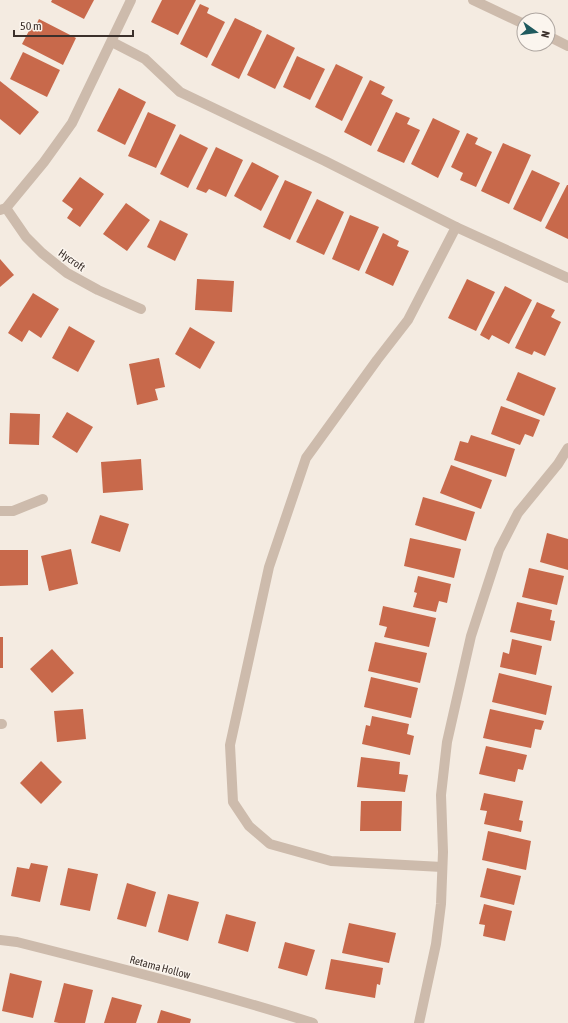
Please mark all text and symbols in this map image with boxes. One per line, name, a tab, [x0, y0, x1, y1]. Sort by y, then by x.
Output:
scale bar	[14, 12, 133, 38]
north arrow	[516, 12, 556, 52]
text: 50 m	[20, 19, 42, 33]
text: N	[539, 30, 552, 39]
street label: Hycroft	[56, 247, 88, 273]
street label: Retama Hollow	[128, 953, 192, 981]

